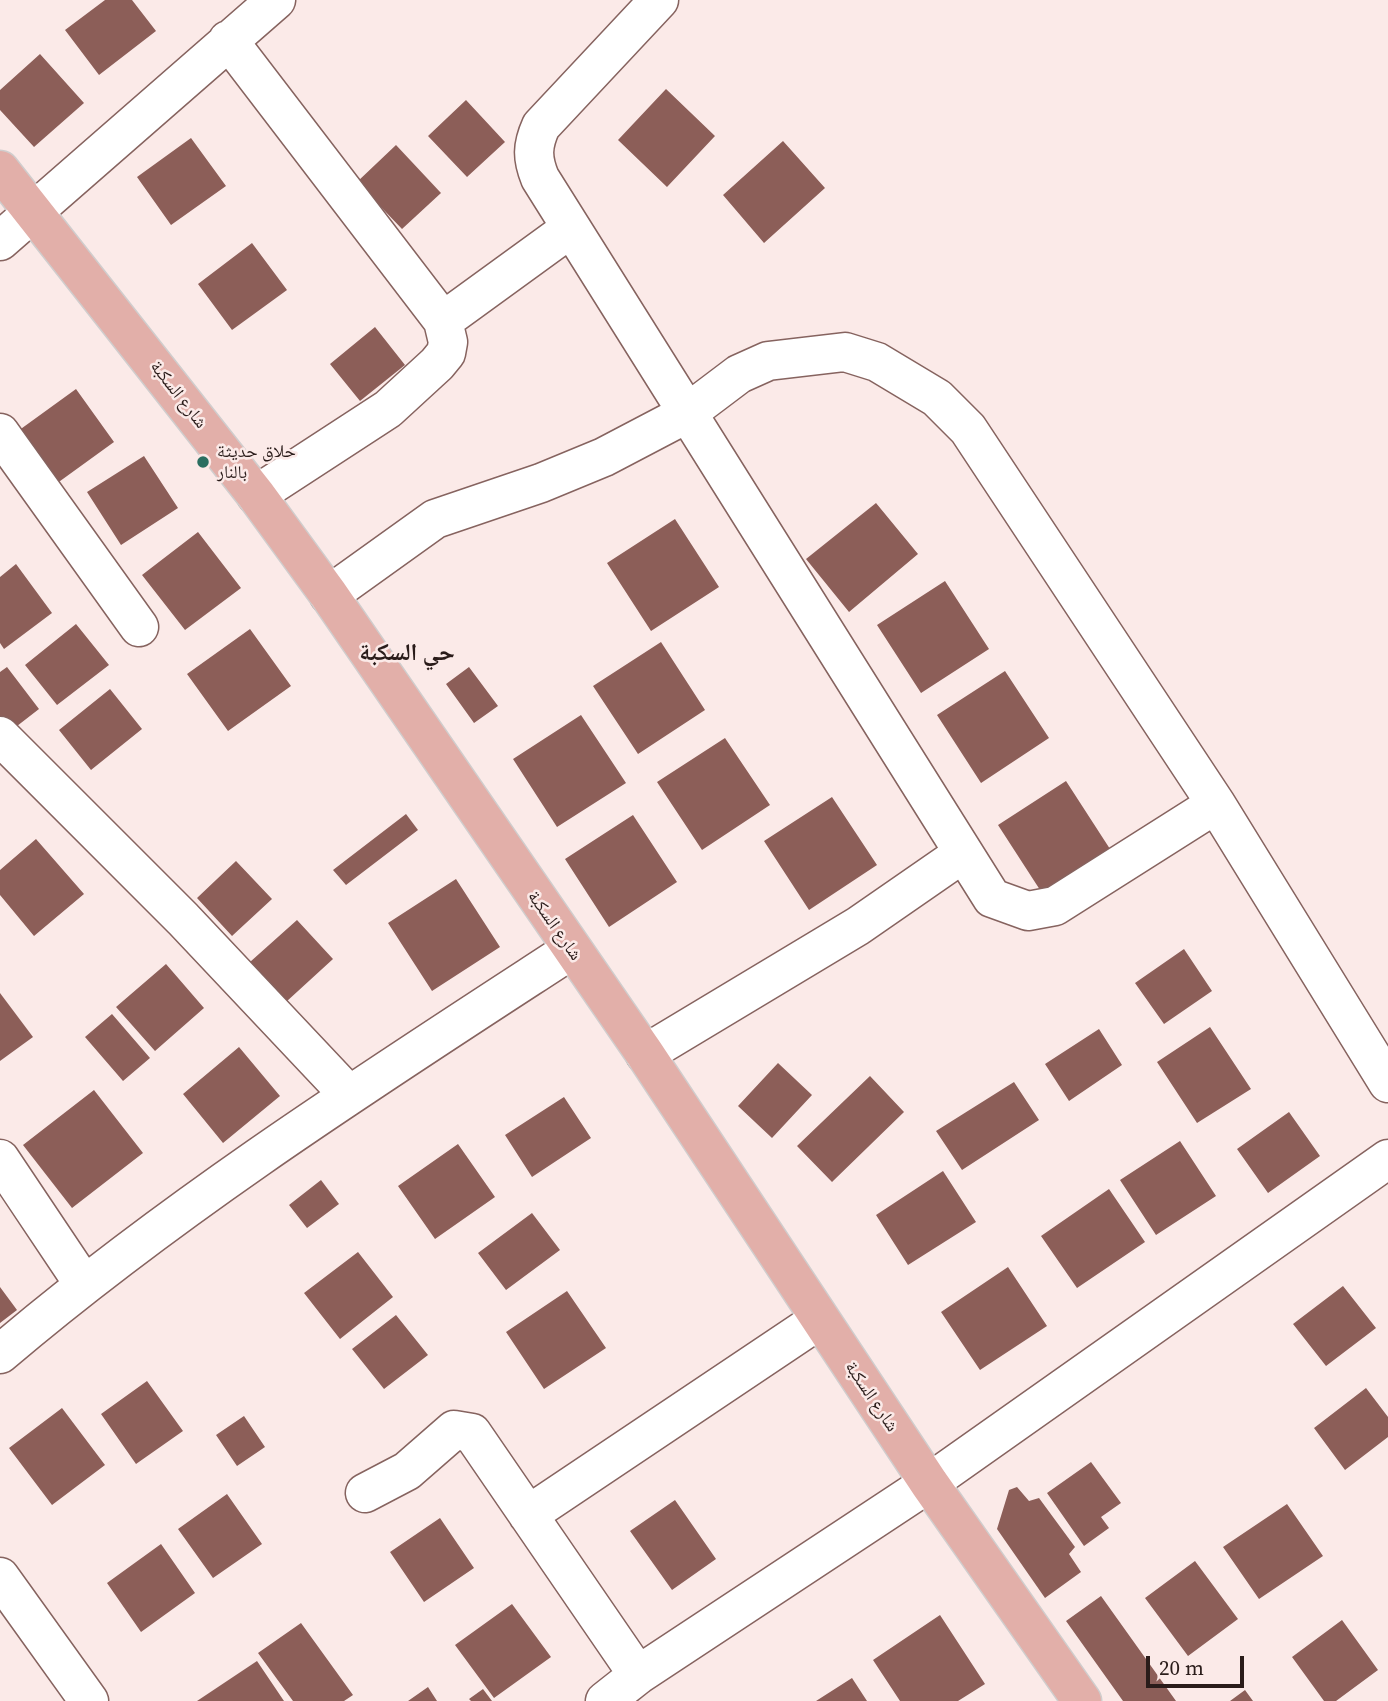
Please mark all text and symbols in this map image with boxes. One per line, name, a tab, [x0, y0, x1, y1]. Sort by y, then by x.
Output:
street label: شارع السكبة	[145, 357, 211, 433]
place label: حلاق حديثة بالنار	[217, 441, 296, 484]
marker: حلاق حديثة بالنار	[195, 454, 211, 470]
district label: حي السكبة	[359, 640, 455, 668]
street label: شارع السكبة	[522, 887, 586, 965]
street label: شارع السكبة	[840, 1358, 902, 1436]
scale bar	[1150, 1642, 1248, 1686]
text: 20 m	[1159, 1653, 1204, 1682]

